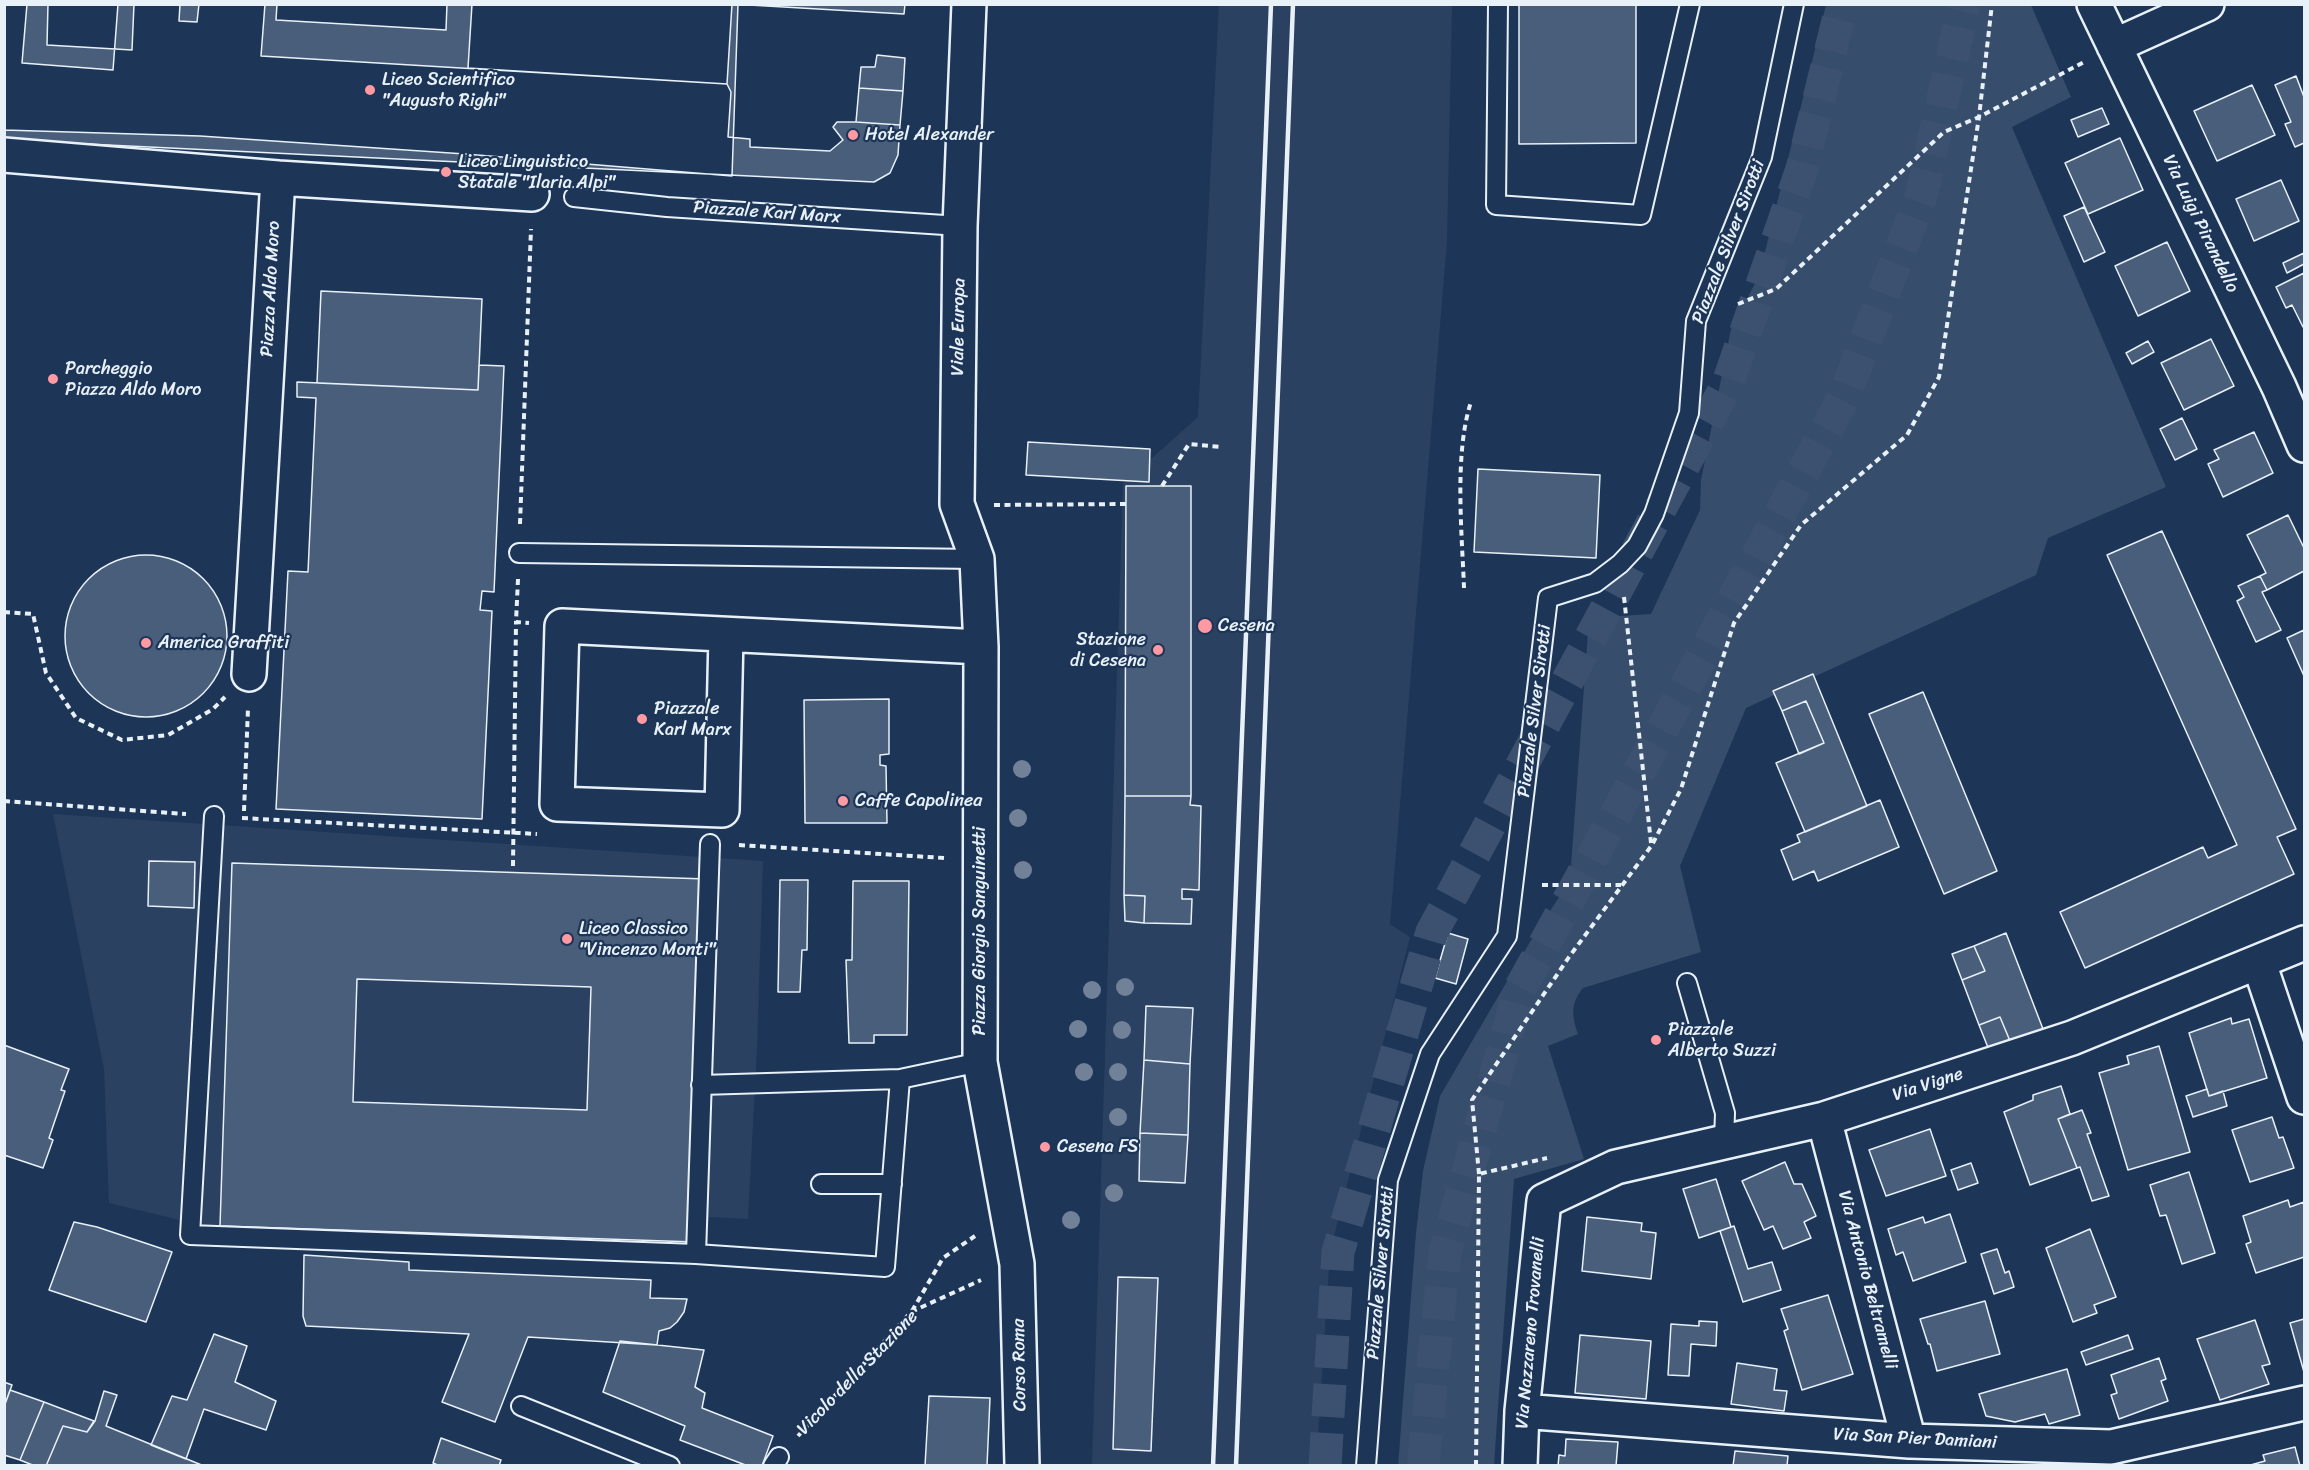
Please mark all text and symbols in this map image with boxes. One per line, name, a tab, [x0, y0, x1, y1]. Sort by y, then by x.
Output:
place label: Liceo Scientifico "Augusto Righi"	[382, 69, 515, 112]
marker: Liceo Scientifico "Augusto Righi"	[363, 83, 377, 97]
place label: Hotel Alexander	[865, 124, 994, 146]
marker: Hotel Alexander	[846, 128, 860, 142]
place label: Liceo Linguistico Statale "Ilaria Alpi"	[458, 151, 615, 194]
street label: Via Luigi Pirandello	[2157, 152, 2243, 296]
street label: Piazzale Silver Sirotti	[1688, 157, 1770, 327]
marker: Liceo Linguistico Statale "Ilaria Alpi"	[439, 165, 453, 179]
street label: Piazzale Karl Marx	[693, 197, 841, 229]
street label: Piazza Aldo Moro	[257, 220, 285, 358]
street label: Viale Europa	[947, 278, 971, 376]
place label: Parcheggio Piazza Aldo Moro	[65, 358, 201, 400]
marker: Parcheggio Piazza Aldo Moro	[46, 372, 60, 386]
place label: Cesena	[1218, 615, 1275, 637]
marker: Cesena	[1196, 617, 1214, 635]
street label: Piazzale Silver Sirotti	[1514, 623, 1556, 799]
place label: Stazione di Cesena	[1070, 629, 1146, 672]
place label: America Graffiti	[158, 632, 289, 654]
marker: America Graffiti	[139, 636, 153, 650]
marker: Stazione di Cesena	[1151, 643, 1165, 657]
place label: Piazzale Karl Marx	[654, 698, 731, 740]
marker: Piazzale Karl Marx	[635, 712, 649, 726]
place label: Caffe Capolinea	[855, 790, 982, 812]
marker: Caffe Capolinea	[836, 794, 850, 808]
street label: Piazza Giorgio Sanguinetti	[969, 827, 991, 1035]
place label: Liceo Classico "Vincenzo Monti"	[579, 918, 716, 960]
marker: Liceo Classico "Vincenzo Monti"	[560, 932, 574, 946]
place label: Piazzale Alberto Suzzi	[1668, 1019, 1776, 1062]
marker: Piazzale Alberto Suzzi	[1649, 1033, 1663, 1047]
street label: Via Vigne	[1890, 1063, 1966, 1107]
place label: Cesena FS	[1057, 1136, 1139, 1158]
marker: Cesena FS	[1038, 1140, 1052, 1154]
street label: Piazzale Silver Sirotti	[1363, 1185, 1399, 1361]
street label: Via Antonio Beltramelli	[1833, 1188, 1901, 1372]
street label: Via Nazzareno Trovanelli	[1512, 1236, 1550, 1430]
street label: Vicolo della Stazione	[793, 1306, 923, 1440]
street label: Corso Roma	[1008, 1318, 1032, 1412]
street label: Via San Pier Damiani	[1833, 1424, 1997, 1454]

